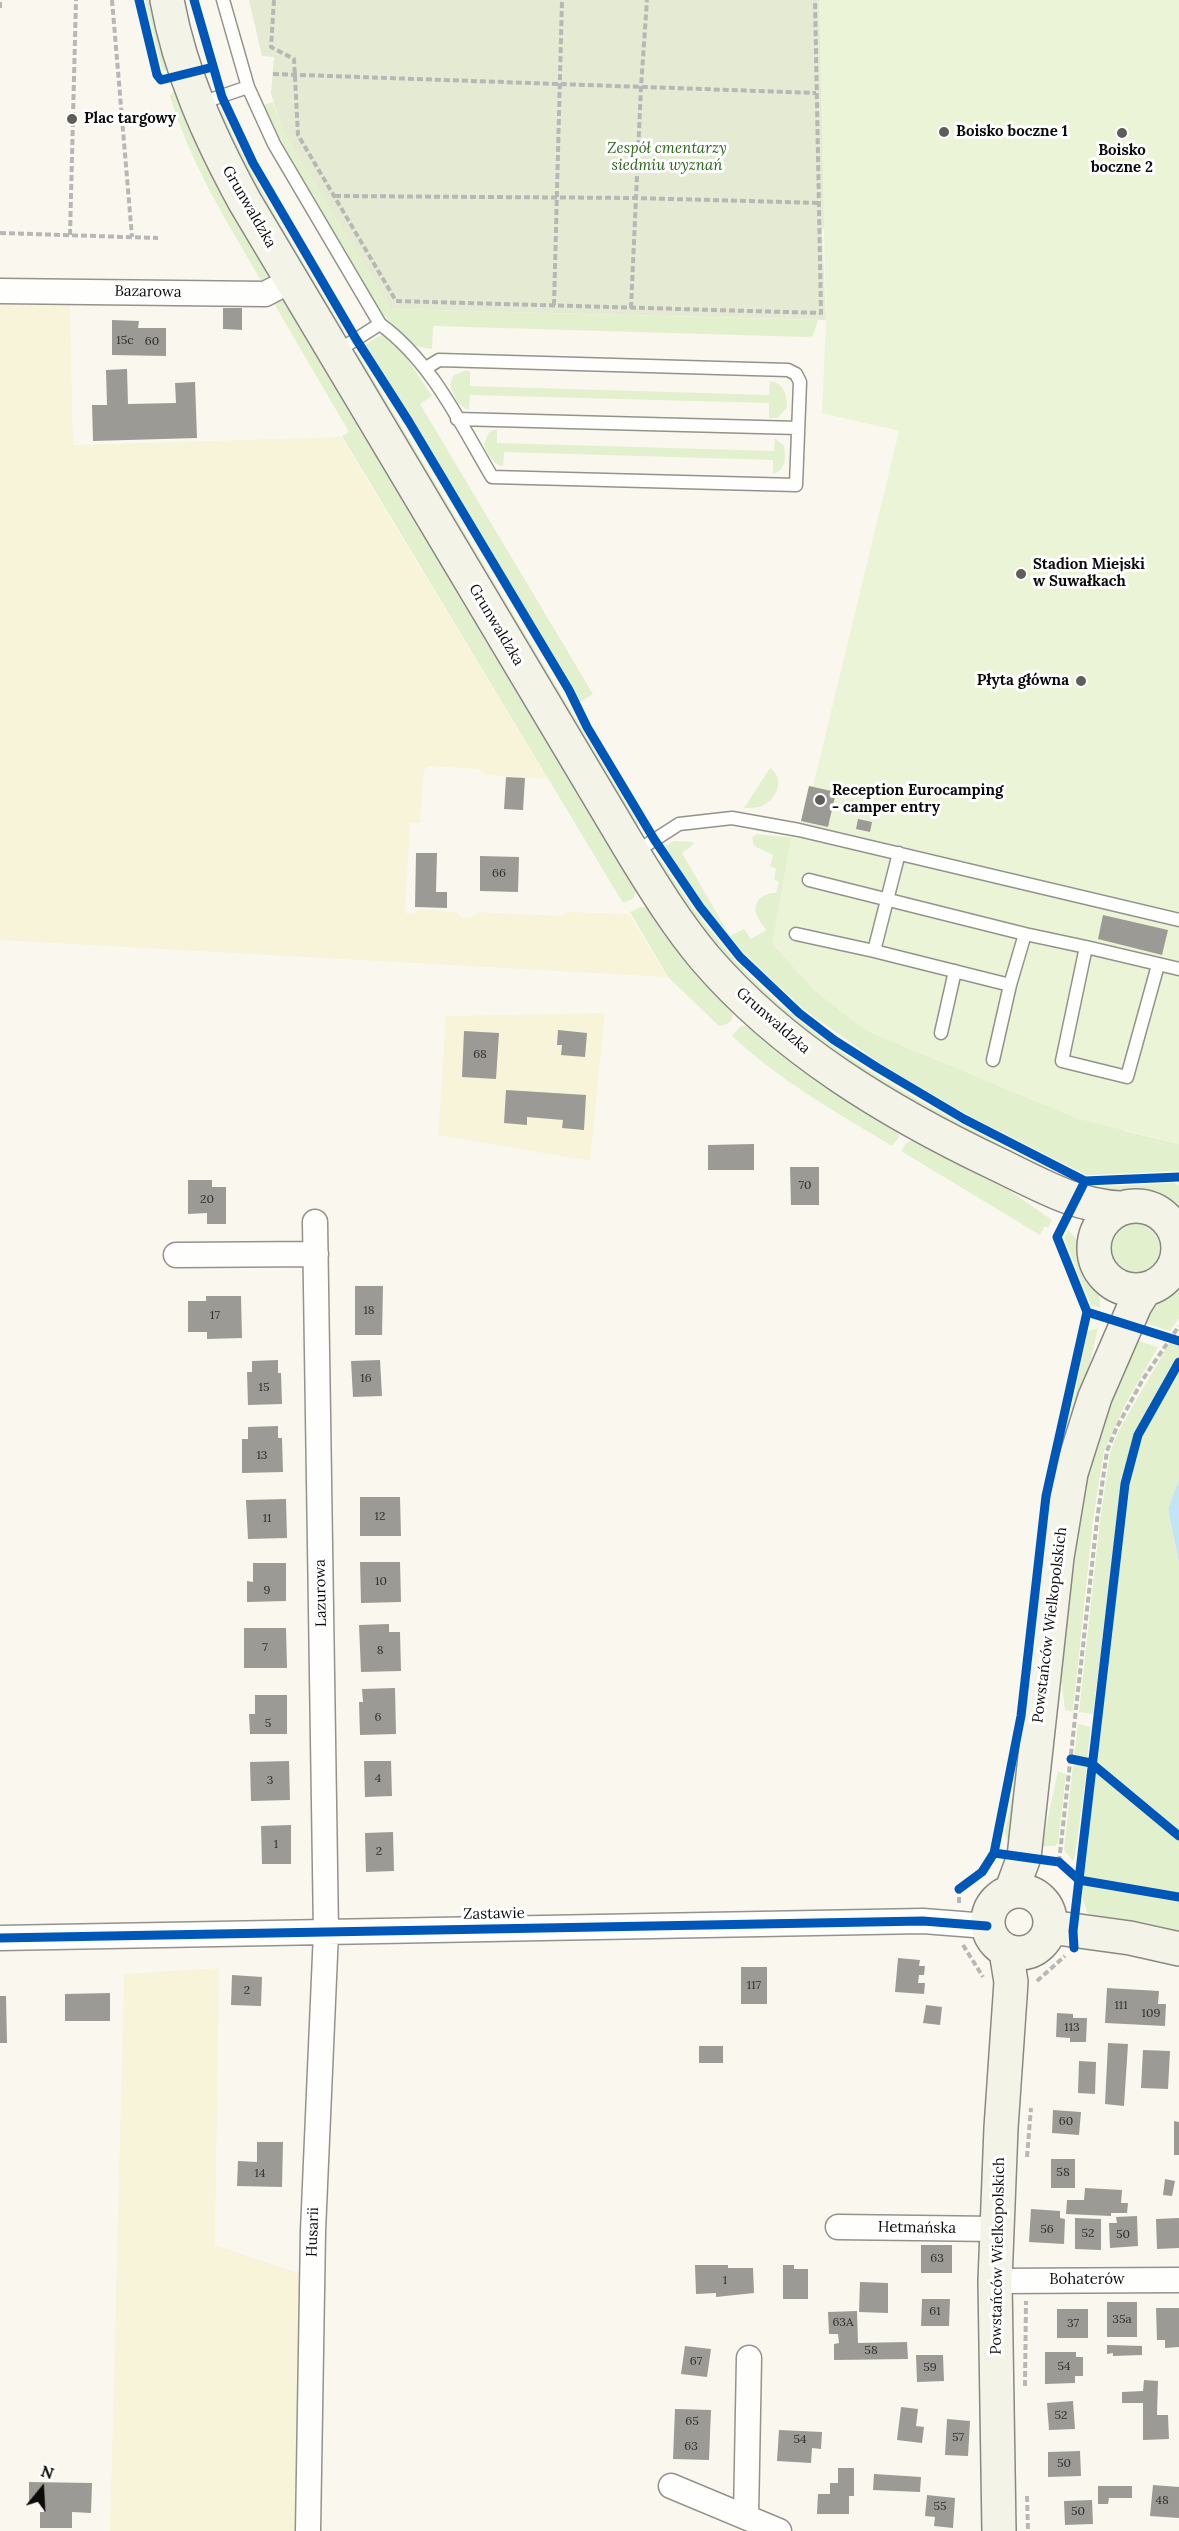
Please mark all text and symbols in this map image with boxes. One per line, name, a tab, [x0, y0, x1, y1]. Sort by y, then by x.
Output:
place label: Plac targowy	[84, 110, 176, 128]
marker: Plac targowy	[65, 112, 79, 126]
place label: Boisko boczne 1	[956, 123, 1068, 141]
marker: Boisko boczne 1	[937, 125, 951, 139]
marker: Boisko boczne 2	[1115, 126, 1129, 140]
park label: Zespół cmentarzy siedmiu wyznań	[607, 140, 727, 175]
place label: Boisko boczne 2	[1091, 142, 1153, 177]
street label: Grunwaldzka	[218, 163, 280, 251]
street label: Bazarowa	[114, 282, 182, 302]
house number: 15c	[116, 334, 134, 348]
house number: 60	[145, 335, 159, 349]
place label: Stadion Miejski w Suwałkach	[1033, 556, 1145, 591]
marker: Stadion Miejski w Suwałkach	[1014, 567, 1028, 581]
street label: Grunwaldzka	[465, 581, 527, 669]
place label: Płyta główna	[977, 672, 1069, 690]
marker: Płyta główna	[1074, 674, 1088, 688]
place label: Reception Eurocamping - camper entry	[832, 782, 1003, 817]
marker: Reception Eurocamping - camper entry	[813, 793, 827, 807]
house number: 66	[492, 867, 506, 881]
street label: Grunwaldzka	[732, 984, 814, 1058]
house number: 68	[473, 1048, 487, 1062]
house number: 70	[799, 1179, 811, 1193]
house number: 20	[200, 1193, 214, 1207]
house number: 18	[363, 1304, 375, 1318]
house number: 17	[210, 1309, 220, 1323]
house number: 16	[360, 1372, 372, 1386]
house number: 15	[259, 1381, 269, 1395]
house number: 13	[256, 1449, 268, 1463]
house number: 12	[375, 1510, 385, 1524]
house number: 11	[263, 1512, 271, 1526]
street label: Powstańców Wielkopolskich	[1029, 1526, 1071, 1724]
street label: Lazurowa	[311, 1559, 331, 1627]
house number: 10	[375, 1575, 387, 1589]
house number: 9	[264, 1584, 270, 1598]
house number: 7	[262, 1641, 268, 1655]
house number: 8	[377, 1644, 383, 1658]
house number: 6	[375, 1711, 381, 1725]
house number: 5	[265, 1717, 271, 1731]
house number: 4	[375, 1772, 381, 1786]
house number: 3	[267, 1774, 273, 1788]
house number: 1	[274, 1838, 278, 1852]
house number: 2	[376, 1845, 382, 1859]
street label: Zastawie	[463, 1904, 525, 1924]
house number: 117	[747, 1979, 761, 1993]
house number: 2	[244, 1984, 250, 1998]
house number: 111	[1114, 1999, 1128, 2013]
house number: 109	[1142, 2007, 1160, 2021]
house number: 113	[1064, 2021, 1080, 2035]
house number: 60	[1059, 2115, 1073, 2129]
street label: Powstańców Wielkopolskich	[987, 2157, 1009, 2355]
house number: 58	[1056, 2166, 1070, 2180]
house number: 14	[255, 2167, 265, 2181]
street label: Husarii	[303, 2207, 323, 2257]
street label: Hetmańska	[878, 2218, 956, 2238]
house number: 56	[1040, 2223, 1054, 2237]
house number: 52	[1082, 2227, 1094, 2241]
house number: 50	[1116, 2228, 1130, 2242]
house number: 63	[930, 2252, 944, 2266]
street label: Bohaterów	[1049, 2271, 1125, 2289]
house number: 1	[723, 2274, 727, 2288]
house number: 61	[929, 2305, 941, 2319]
house number: 35a	[1112, 2313, 1132, 2327]
house number: 63A	[832, 2316, 854, 2330]
house number: 37	[1067, 2317, 1079, 2331]
house number: 58	[864, 2344, 878, 2358]
house number: 67	[690, 2355, 702, 2369]
house number: 54	[1057, 2360, 1071, 2374]
house number: 59	[923, 2361, 937, 2375]
house number: 52	[1055, 2409, 1067, 2423]
house number: 65	[685, 2415, 699, 2429]
house number: 57	[952, 2431, 964, 2445]
house number: 54	[793, 2433, 807, 2447]
house number: 63	[684, 2440, 698, 2454]
house number: 50	[1057, 2457, 1071, 2471]
north arrow	[12, 2459, 72, 2519]
text: N	[39, 2460, 57, 2483]
house number: 48	[1155, 2494, 1169, 2508]
house number: 55	[933, 2500, 947, 2514]
house number: 50	[1071, 2505, 1085, 2519]

